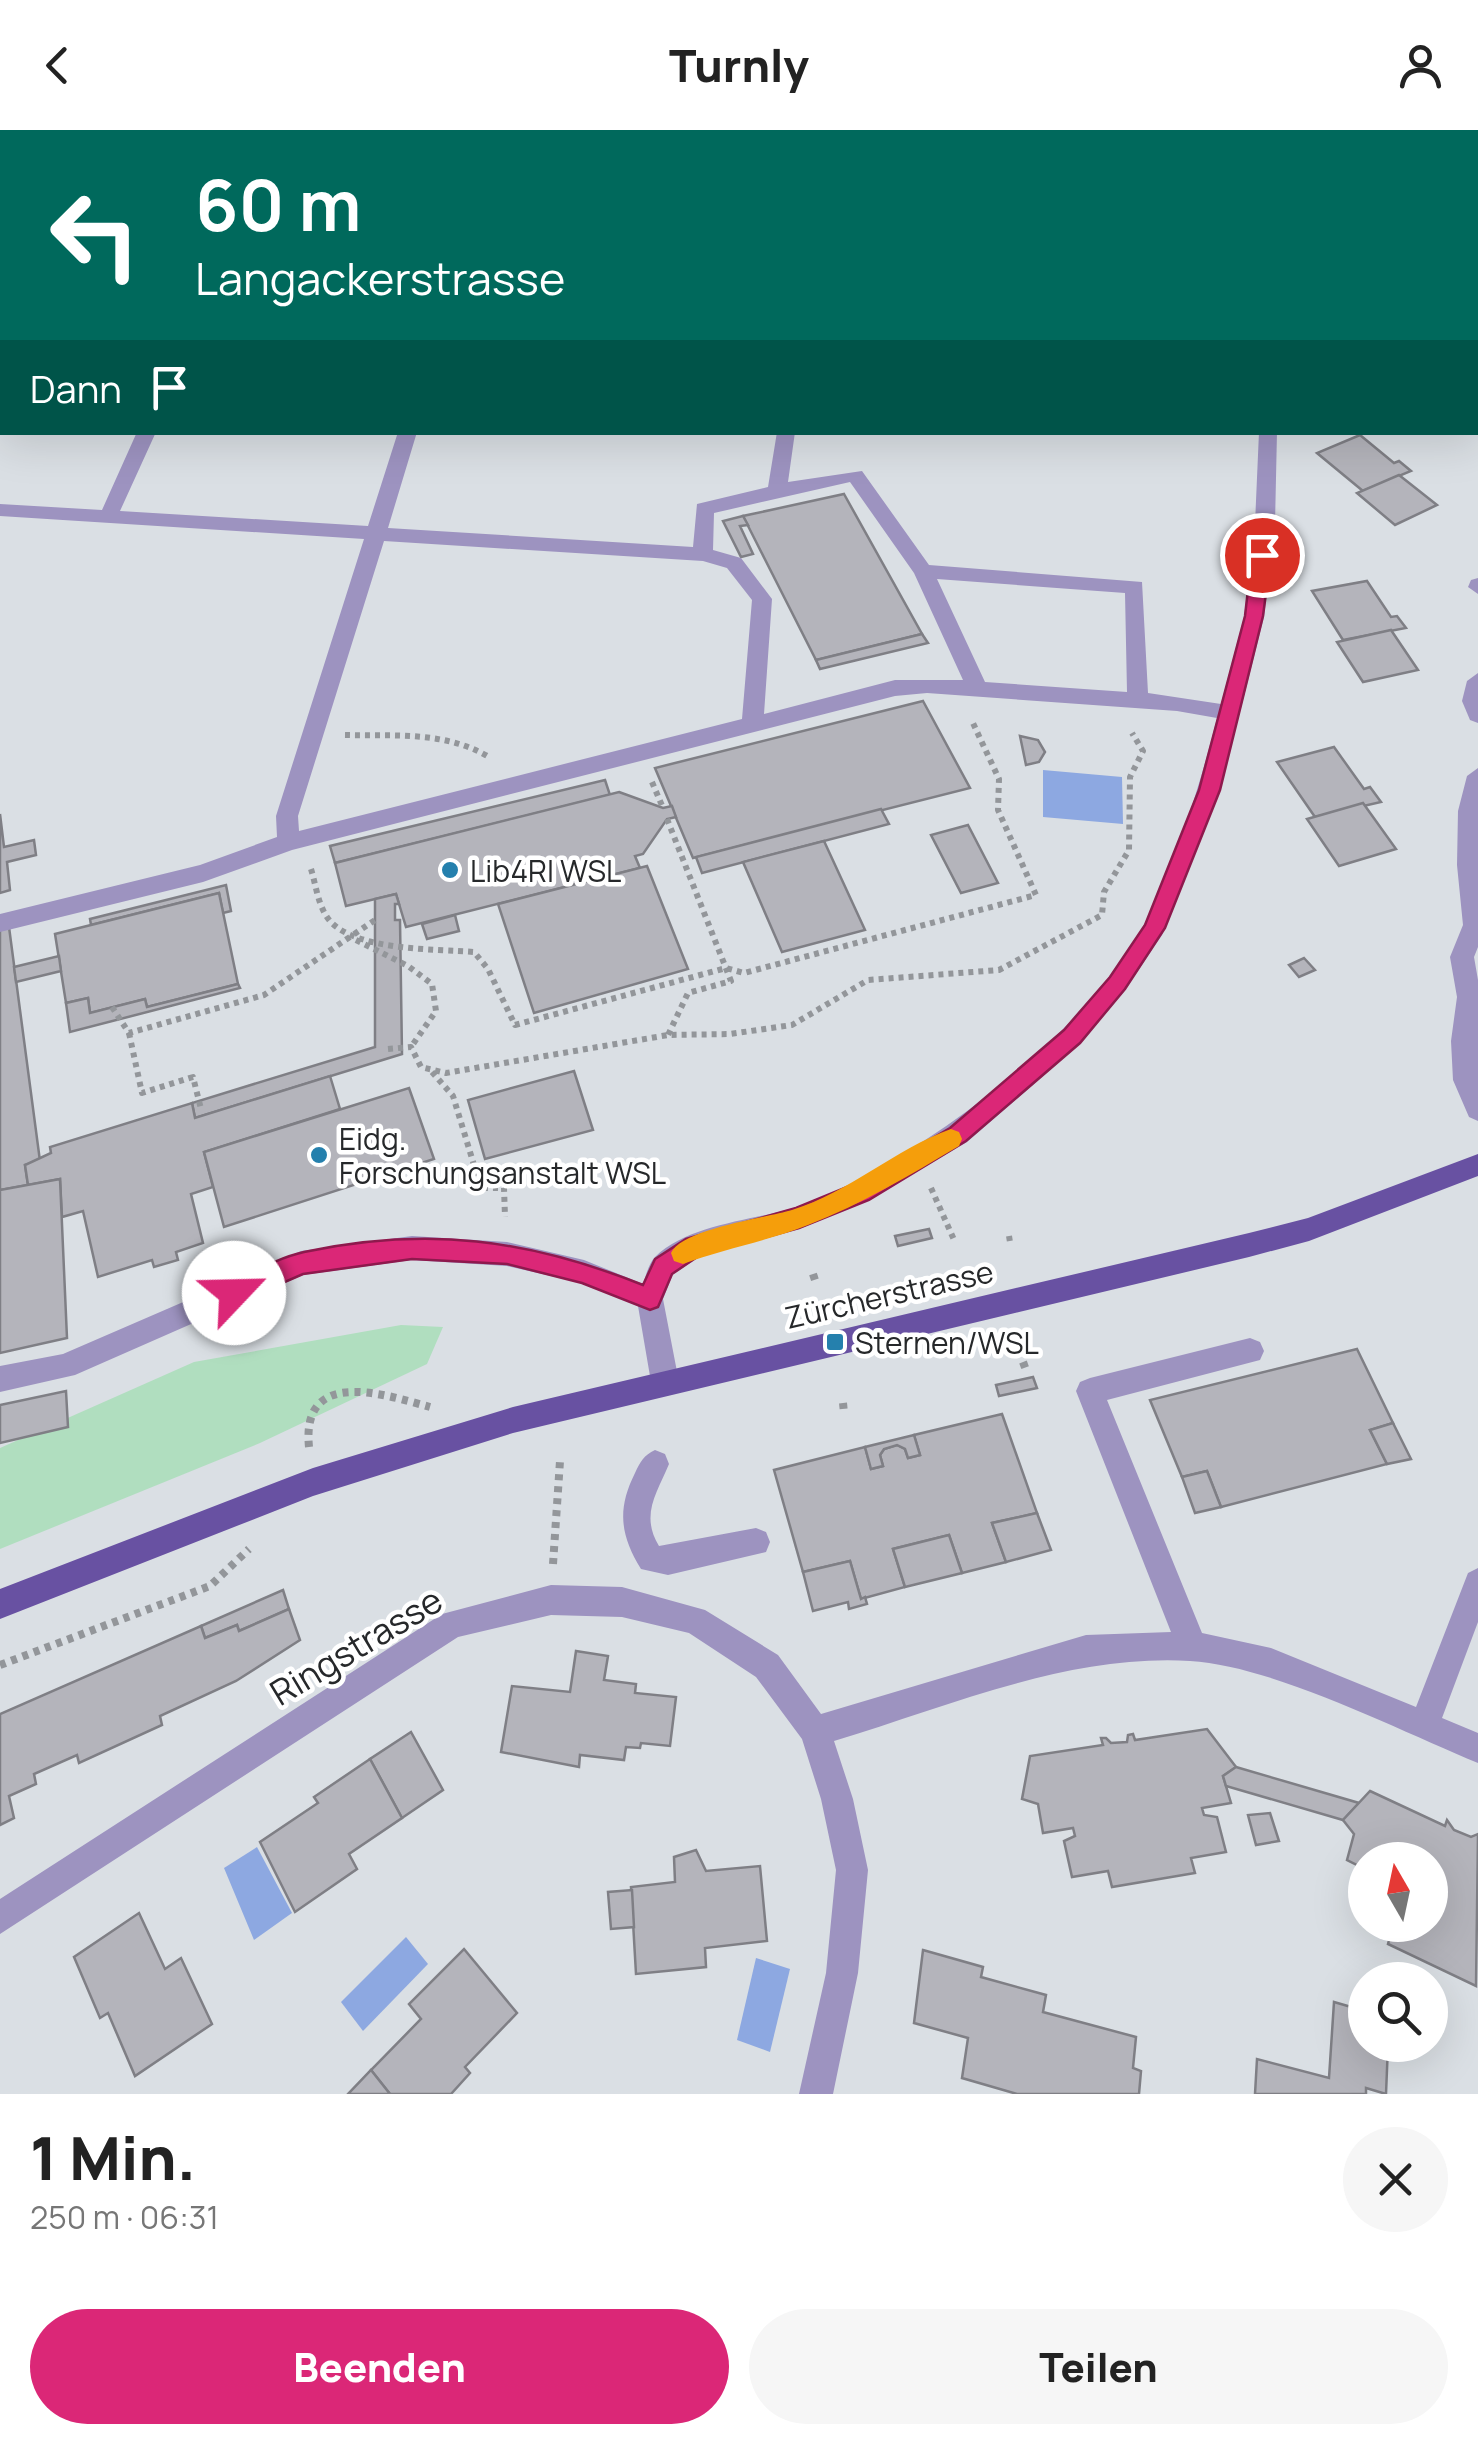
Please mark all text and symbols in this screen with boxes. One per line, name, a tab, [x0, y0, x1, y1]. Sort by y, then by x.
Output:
text: Turnly	[669, 34, 809, 96]
icon: back	[30, 38, 85, 93]
icon: person	[1393, 38, 1448, 93]
text: 60 m	[195, 156, 362, 252]
icon: left	[30, 170, 160, 300]
text: Langackerstrasse	[195, 247, 565, 309]
icon: arrive	[142, 360, 197, 415]
text: Dann	[30, 362, 122, 414]
pin	[1220, 513, 1305, 598]
icon: arrive	[1235, 528, 1290, 583]
place label: Lib4RI WSL	[470, 850, 621, 891]
marker: Lib4RI WSL	[439, 859, 461, 881]
place label: Eidg. Forschungsanstalt WSL	[339, 1118, 666, 1193]
marker: Eidg. Forschungsanstalt WSL	[308, 1144, 330, 1166]
position arrow	[182, 1241, 286, 1345]
street label: Zürcherstrasse	[781, 1250, 997, 1338]
place label: Sternen/WSL	[855, 1322, 1039, 1363]
marker: Sternen/WSL	[824, 1331, 846, 1353]
street label: Ringstrasse	[261, 1576, 451, 1716]
north arrow	[1348, 1842, 1448, 1942]
map controls	[1348, 1842, 1448, 2062]
button: search	[1348, 1962, 1448, 2062]
text: 1 Min.	[30, 2116, 196, 2198]
button: close	[1343, 2127, 1448, 2232]
text: 250 m · 06:31	[30, 2195, 219, 2239]
button: Beenden	[30, 2309, 729, 2424]
button: Teilen	[749, 2309, 1448, 2424]

